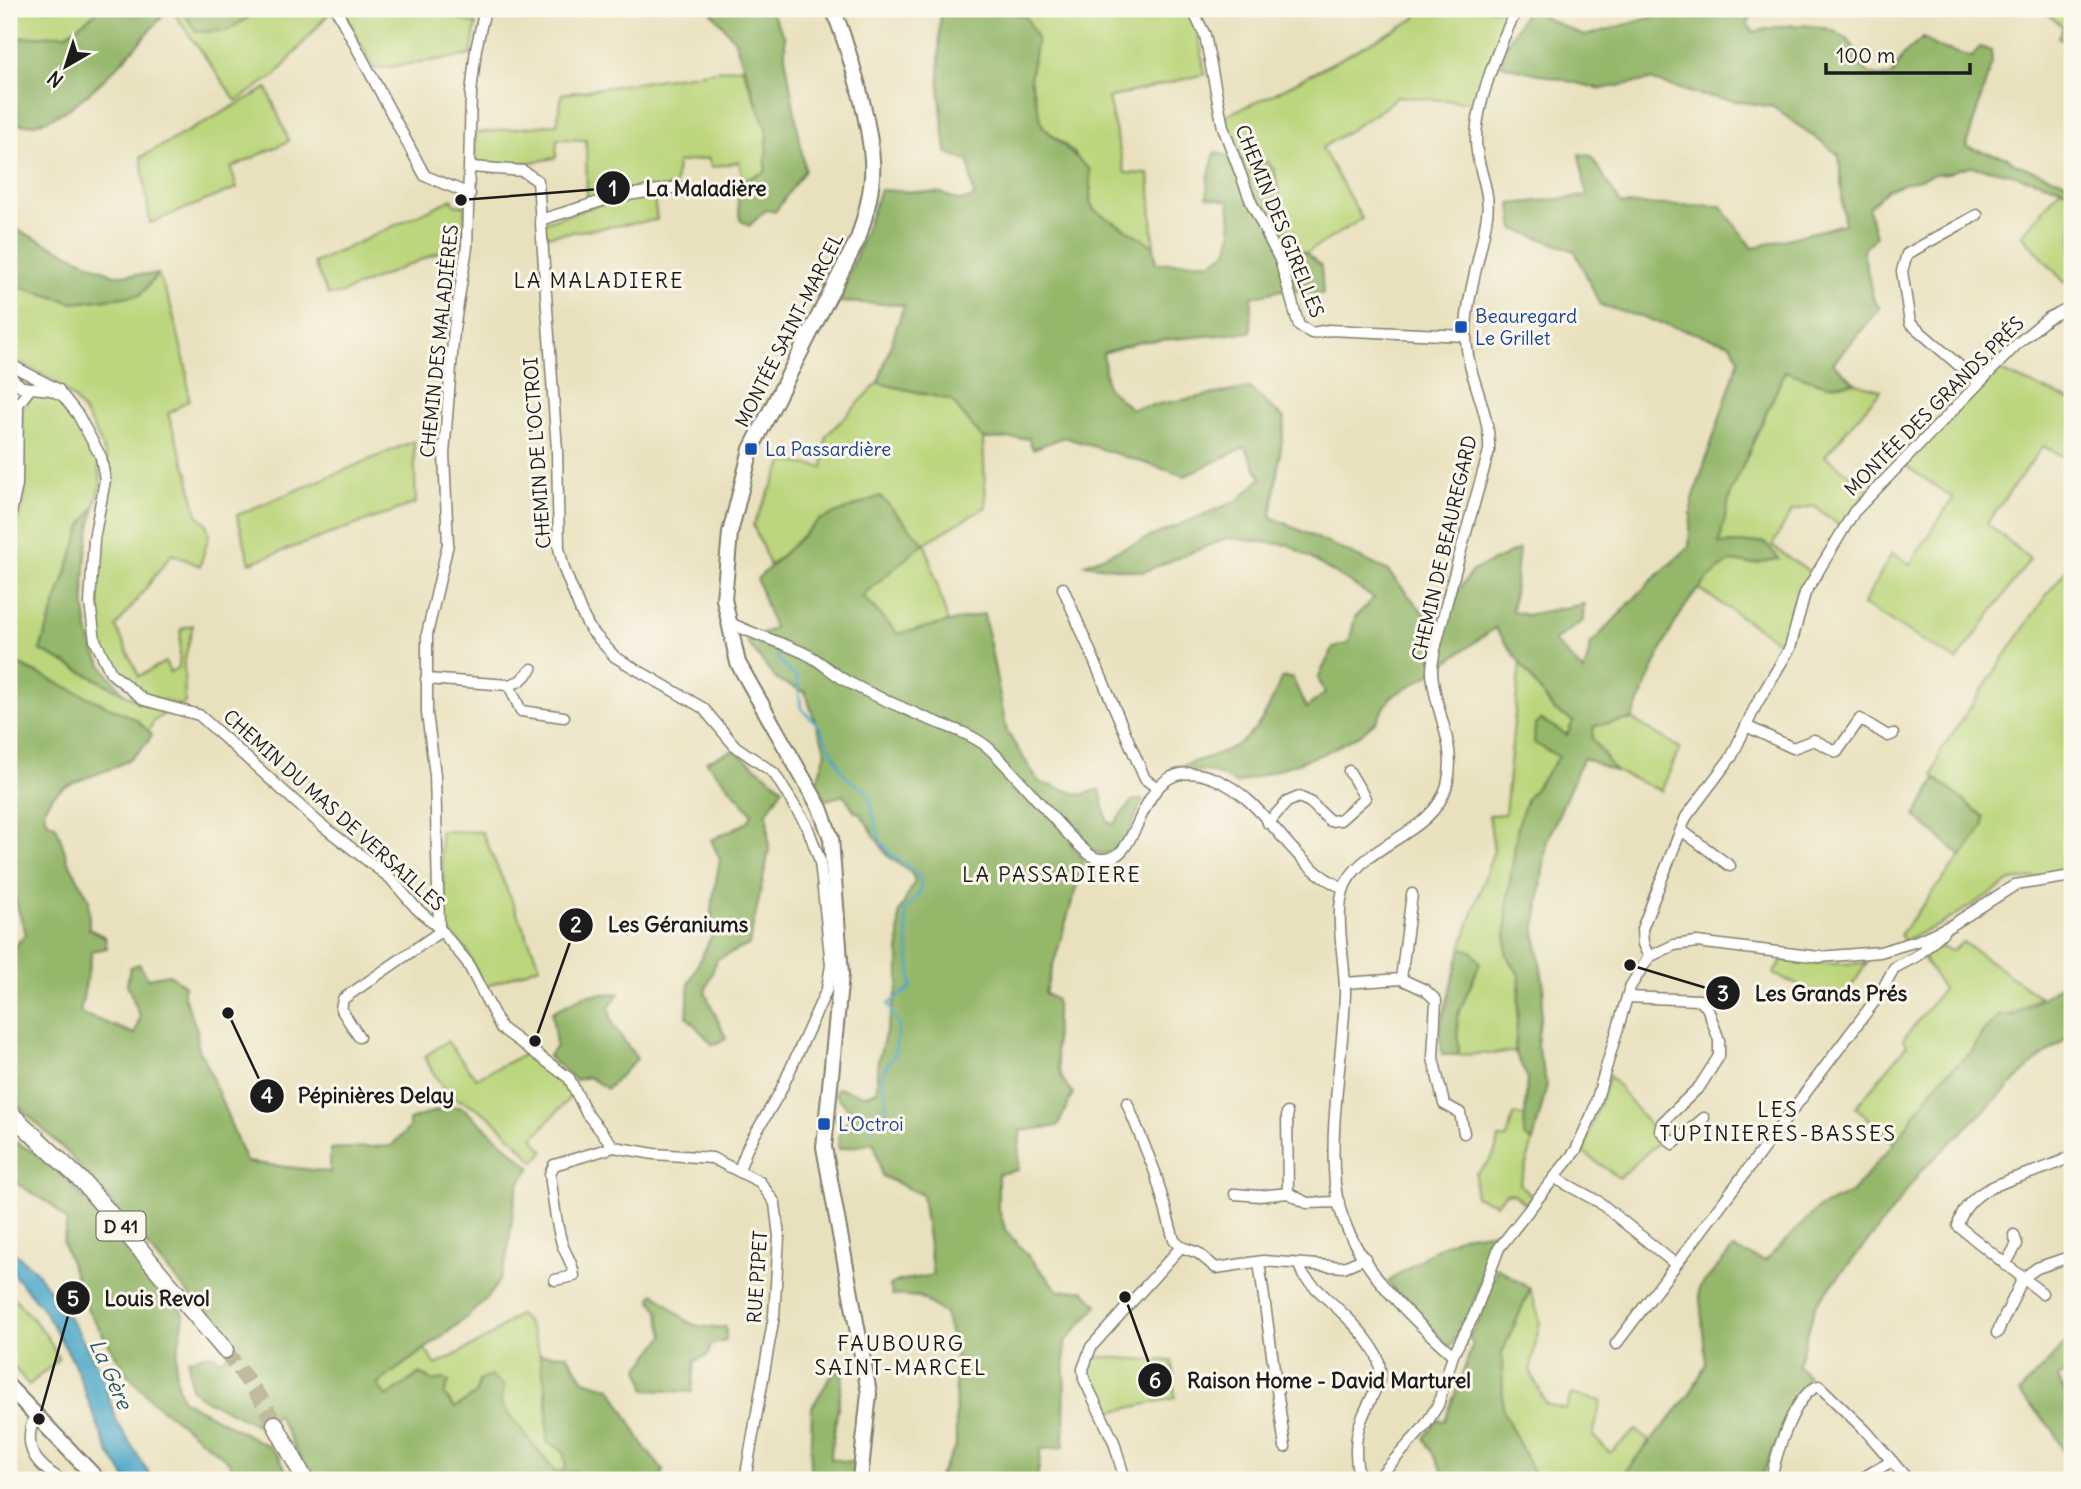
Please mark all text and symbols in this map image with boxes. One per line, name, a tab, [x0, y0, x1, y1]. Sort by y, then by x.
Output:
north arrow	[32, 32, 102, 102]
scale bar	[1826, 32, 1969, 76]
text: 100 m	[1836, 42, 1895, 69]
text: N	[43, 66, 68, 93]
street label: CHEMIN DES GIRELLES	[1230, 121, 1330, 321]
callout: La Maladière	[596, 167, 780, 209]
text: 1	[609, 175, 617, 202]
text: La Maladière	[645, 175, 767, 202]
street label: CHEMIN DES MALADIÈRES	[415, 223, 463, 459]
street label: MONTÉE SAINT-MARCEL	[730, 229, 848, 431]
district label: LA MALADIERE	[513, 267, 685, 294]
place label: Beauregard Le Grillet	[1475, 304, 1577, 350]
street label: MONTÉE DES GRANDS PRÉS	[1839, 311, 2029, 501]
marker: Beauregard Le Grillet	[1453, 319, 1469, 335]
street label: CHEMIN DE L'OCTROI	[518, 356, 556, 550]
street label: CHEMIN DE BEAUREGARD	[1406, 433, 1482, 663]
place label: La Passardière	[765, 437, 891, 461]
marker: La Passardière	[743, 441, 759, 457]
street label: CHEMIN DU MAS DE VERSAILLES	[218, 704, 450, 916]
district label: LA PASSADIERE	[962, 861, 1142, 888]
callout: Les Géraniums	[558, 904, 762, 946]
text: 2	[570, 911, 582, 938]
text: Les Géraniums	[608, 911, 749, 938]
callout: Les Grands Prés	[1705, 972, 1921, 1014]
text: 3	[1717, 980, 1729, 1007]
text: Les Grands Prés	[1755, 980, 1908, 1007]
callout: Pépinières Delay	[249, 1075, 469, 1117]
text: 4	[261, 1082, 273, 1109]
text: Pépinières Delay	[298, 1082, 454, 1109]
district label: LES TUPINIERES-BASSES	[1659, 1096, 1897, 1147]
place label: L'Octroi	[838, 1112, 904, 1136]
marker: L'Octroi	[816, 1116, 832, 1132]
road number: D 41	[96, 1212, 146, 1240]
street label: RUE PIPET	[742, 1230, 772, 1324]
callout: Louis Revol	[56, 1277, 224, 1319]
text: 5	[67, 1285, 79, 1312]
text: Louis Revol	[104, 1285, 210, 1312]
district label: FAUBOURG SAINT-MARCEL	[815, 1330, 988, 1381]
water label: La Gère	[84, 1335, 139, 1415]
callout: Raison Home - David Marturel	[1138, 1359, 1485, 1401]
text: 6	[1149, 1367, 1161, 1394]
text: Raison Home - David Marturel	[1187, 1367, 1471, 1394]

